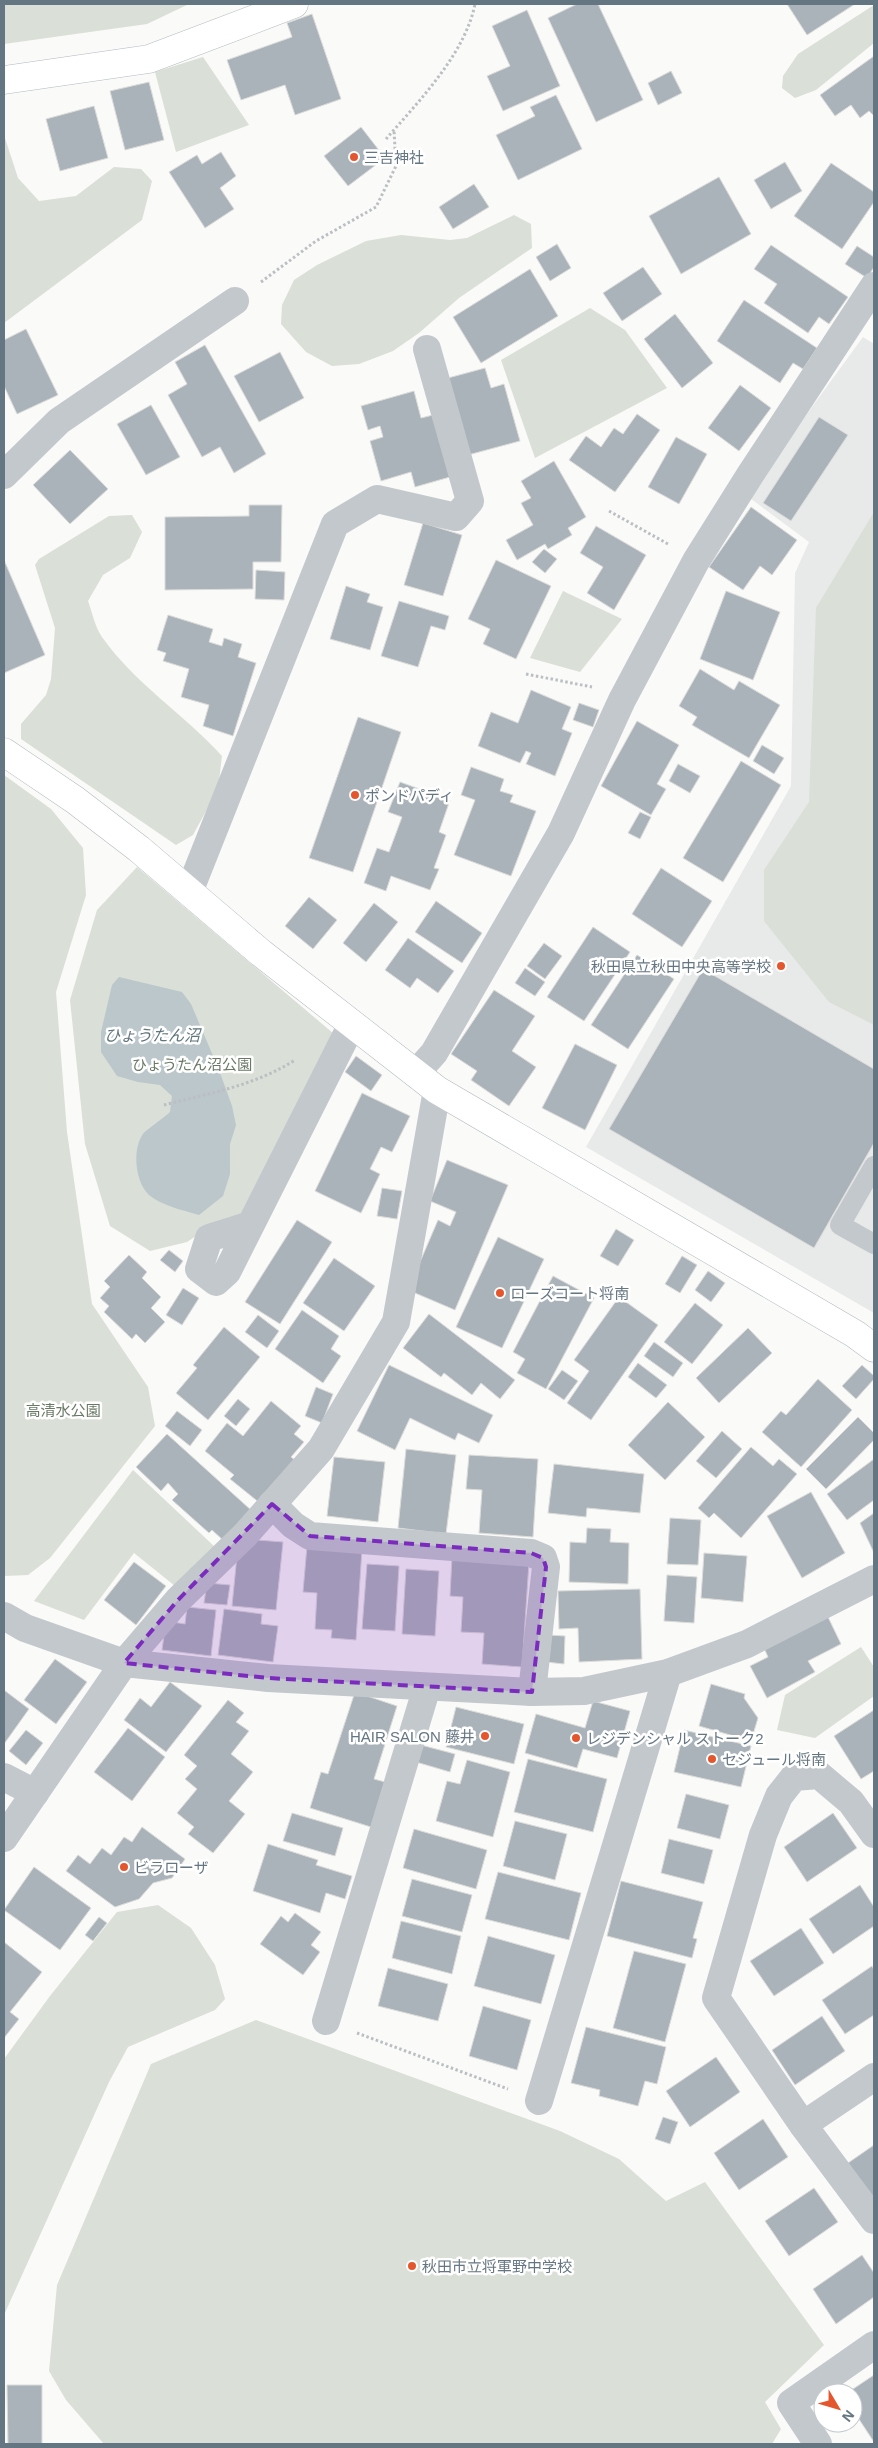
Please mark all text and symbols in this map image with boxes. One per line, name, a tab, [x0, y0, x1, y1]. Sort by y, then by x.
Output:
place label: 三吉神社	[364, 149, 424, 166]
marker: 三吉神社	[348, 151, 360, 163]
place label: ポンドパディ	[365, 787, 454, 804]
marker: ポンドパディ	[349, 789, 361, 801]
place label: 秋田県立秋田中央高等学校	[591, 958, 771, 975]
marker: 秋田県立秋田中央高等学校	[775, 960, 787, 972]
water label: ひょうたん沼	[104, 1027, 202, 1044]
park label: ひょうたん沼公園	[132, 1056, 252, 1073]
place label: ローズコート将南	[510, 1285, 629, 1302]
marker: ローズコート将南	[494, 1287, 506, 1299]
park label: 高清水公園	[25, 1402, 101, 1419]
place label: HAIR SALON 藤井	[350, 1728, 475, 1745]
marker: HAIR SALON 藤井	[479, 1730, 491, 1742]
place label: レジデンシャル ストーク2	[586, 1730, 764, 1747]
marker: レジデンシャル ストーク2	[570, 1732, 582, 1744]
place label: セジュール将南	[722, 1751, 826, 1768]
marker: セジュール将南	[706, 1753, 718, 1765]
place label: ビラローザ	[134, 1859, 209, 1876]
marker: ビラローザ	[118, 1861, 130, 1873]
place label: 秋田市立将軍野中学校	[422, 2258, 572, 2275]
marker: 秋田市立将軍野中学校	[406, 2260, 418, 2272]
north arrow	[813, 2383, 863, 2433]
text: N	[839, 2407, 858, 2425]

